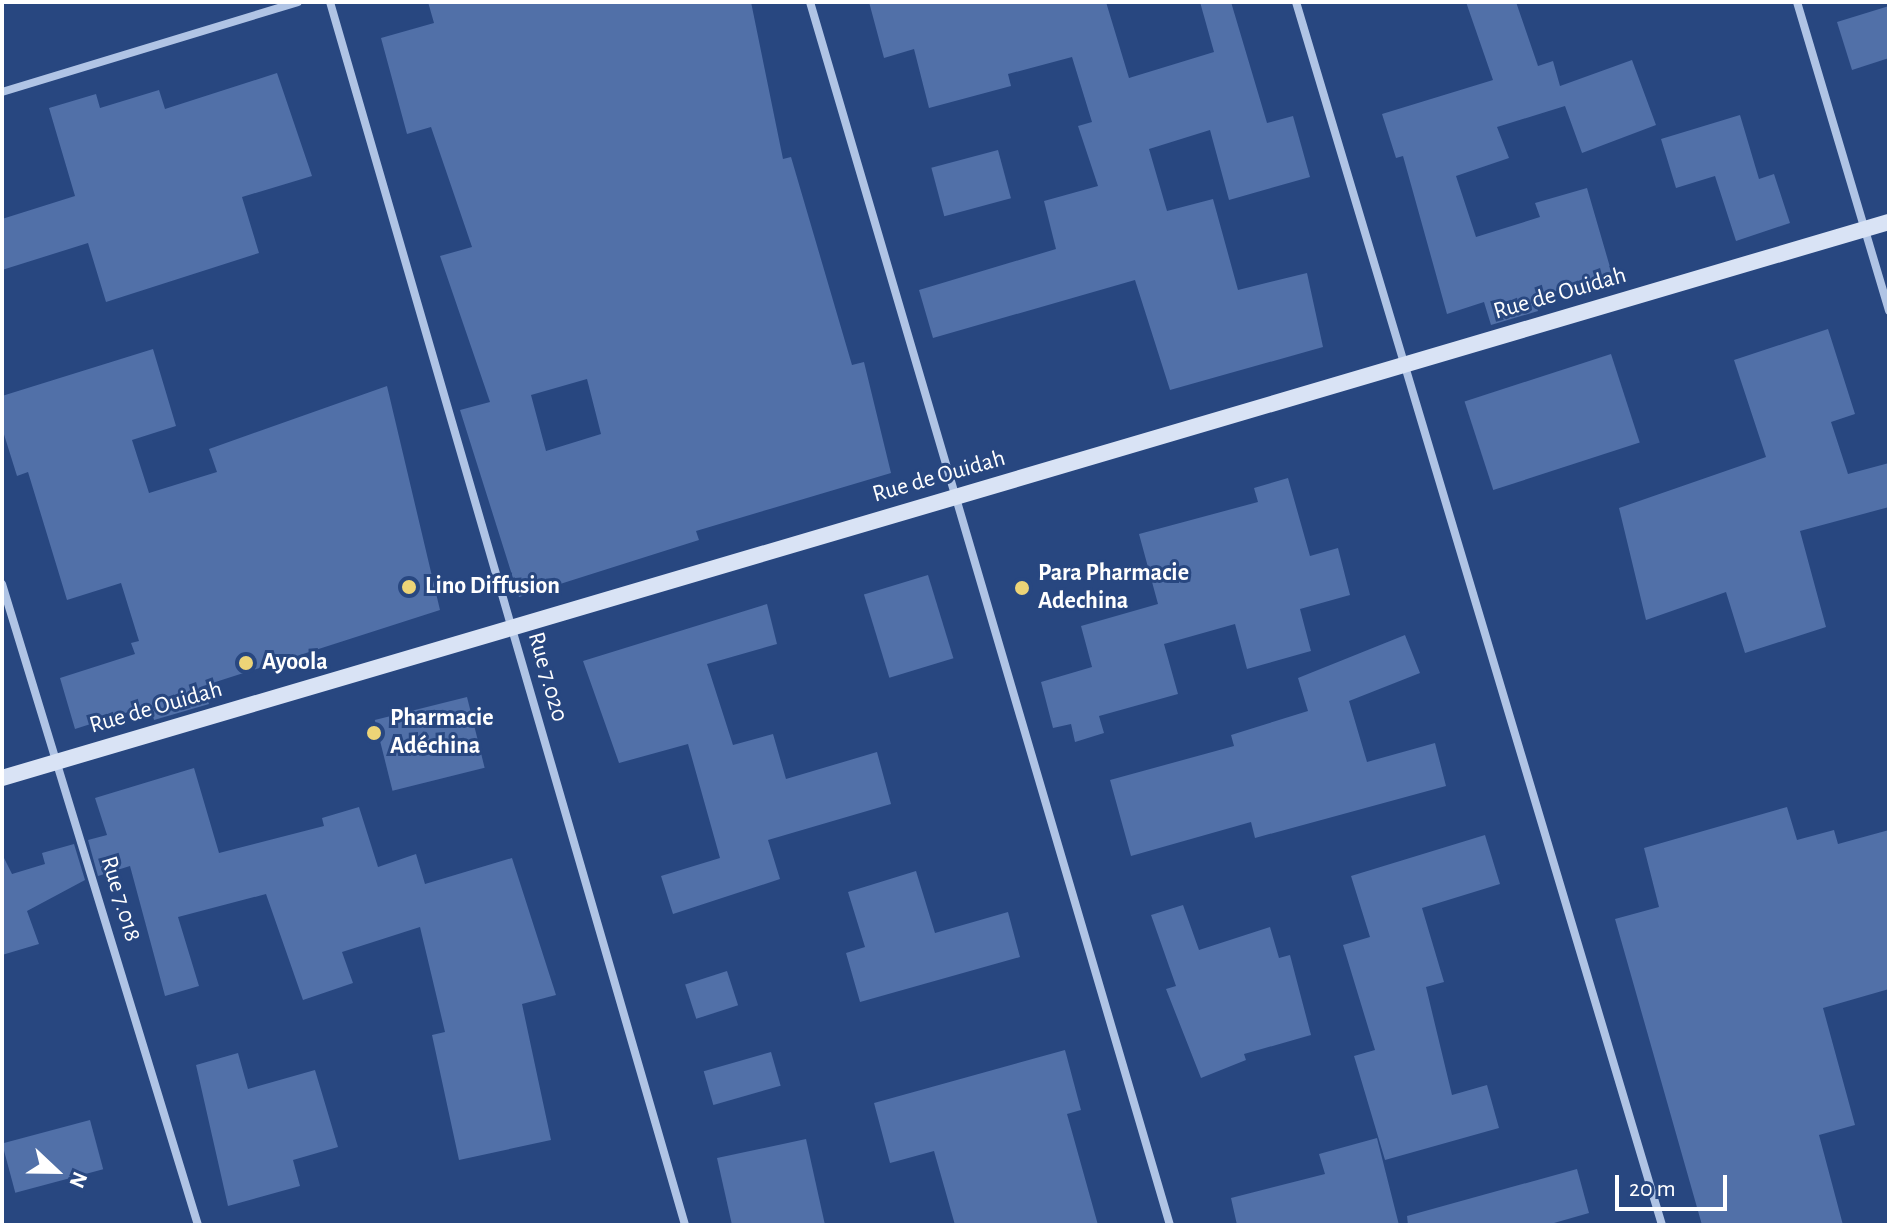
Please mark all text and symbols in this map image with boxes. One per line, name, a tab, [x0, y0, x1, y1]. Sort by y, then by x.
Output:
street label: Rue de Ouidah	[1490, 261, 1630, 327]
street label: Rue de Ouidah	[869, 444, 1009, 510]
place label: Para Pharmacie Adechina	[1038, 560, 1189, 616]
place label: Lino Diffusion	[425, 573, 560, 601]
marker: Lino Diffusion	[400, 578, 418, 596]
marker: Para Pharmacie Adechina	[1013, 579, 1031, 597]
street label: Rue 7.020	[520, 629, 574, 725]
place label: Ayoola	[262, 649, 328, 677]
marker: Ayoola	[237, 654, 255, 672]
street label: Rue de Ouidah	[86, 675, 226, 741]
place label: Pharmacie Adéchina	[390, 705, 494, 761]
marker: Pharmacie Adéchina	[365, 724, 383, 742]
street label: Rue 7.018	[93, 853, 147, 945]
north arrow	[16, 1131, 96, 1211]
scale bar	[1619, 1159, 1731, 1209]
text: N	[65, 1169, 91, 1191]
text: 20 m	[1629, 1177, 1676, 1201]

